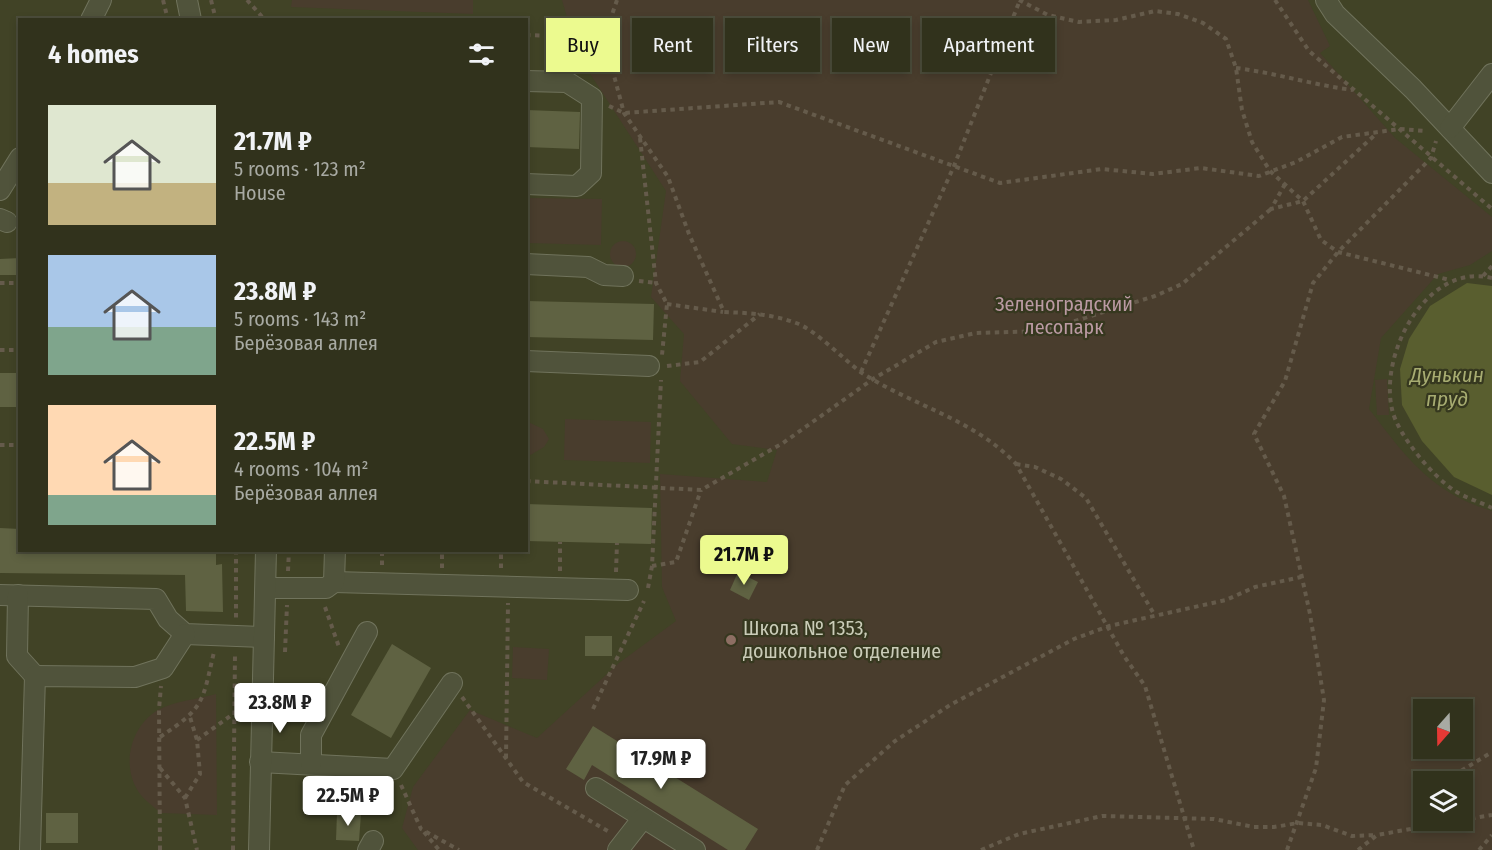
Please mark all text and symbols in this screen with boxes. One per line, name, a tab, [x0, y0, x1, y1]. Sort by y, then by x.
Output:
chip: Buy	[546, 18, 620, 72]
chip: Rent	[632, 18, 713, 72]
chip: Filters	[725, 18, 820, 72]
chip: New	[832, 18, 910, 72]
chip: Apartment	[922, 18, 1055, 72]
icon: filters	[465, 38, 498, 71]
text: 4 homes	[48, 39, 139, 70]
text: 21.7M ₽	[234, 126, 312, 157]
icon: home	[96, 129, 168, 201]
text: 5 rooms · 123 m²	[234, 157, 366, 181]
text: House	[234, 181, 286, 205]
text: 23.8M ₽	[234, 276, 316, 307]
icon: home	[96, 279, 168, 351]
park label: Зеленоградский лесопарк	[995, 292, 1133, 339]
text: 5 rooms · 143 m²	[234, 307, 366, 331]
text: Берёзовая аллея	[234, 331, 378, 355]
water label: Дунькин пруд	[1408, 362, 1484, 412]
text: 22.5M ₽	[234, 426, 315, 457]
icon: home	[96, 429, 168, 501]
text: 4 rooms · 104 m²	[234, 457, 369, 481]
text: Берёзовая аллея	[234, 481, 378, 505]
pin: 21.7M ₽	[689, 535, 799, 586]
text: 21.7M ₽	[714, 542, 774, 566]
place label: Школа № 1353, дошкольное отделение	[743, 616, 941, 663]
marker: Школа № 1353, дошкольное отделение	[724, 633, 738, 647]
pin: 23.8M ₽	[225, 683, 335, 734]
text: 23.8M ₽	[248, 690, 312, 714]
north arrow	[1413, 699, 1473, 759]
map controls	[1413, 699, 1473, 831]
pin: 17.9M ₽	[606, 739, 716, 790]
text: 17.9M ₽	[631, 746, 691, 770]
button: layers	[1413, 771, 1473, 831]
pin: 22.5M ₽	[293, 776, 403, 827]
text: 22.5M ₽	[317, 783, 379, 807]

